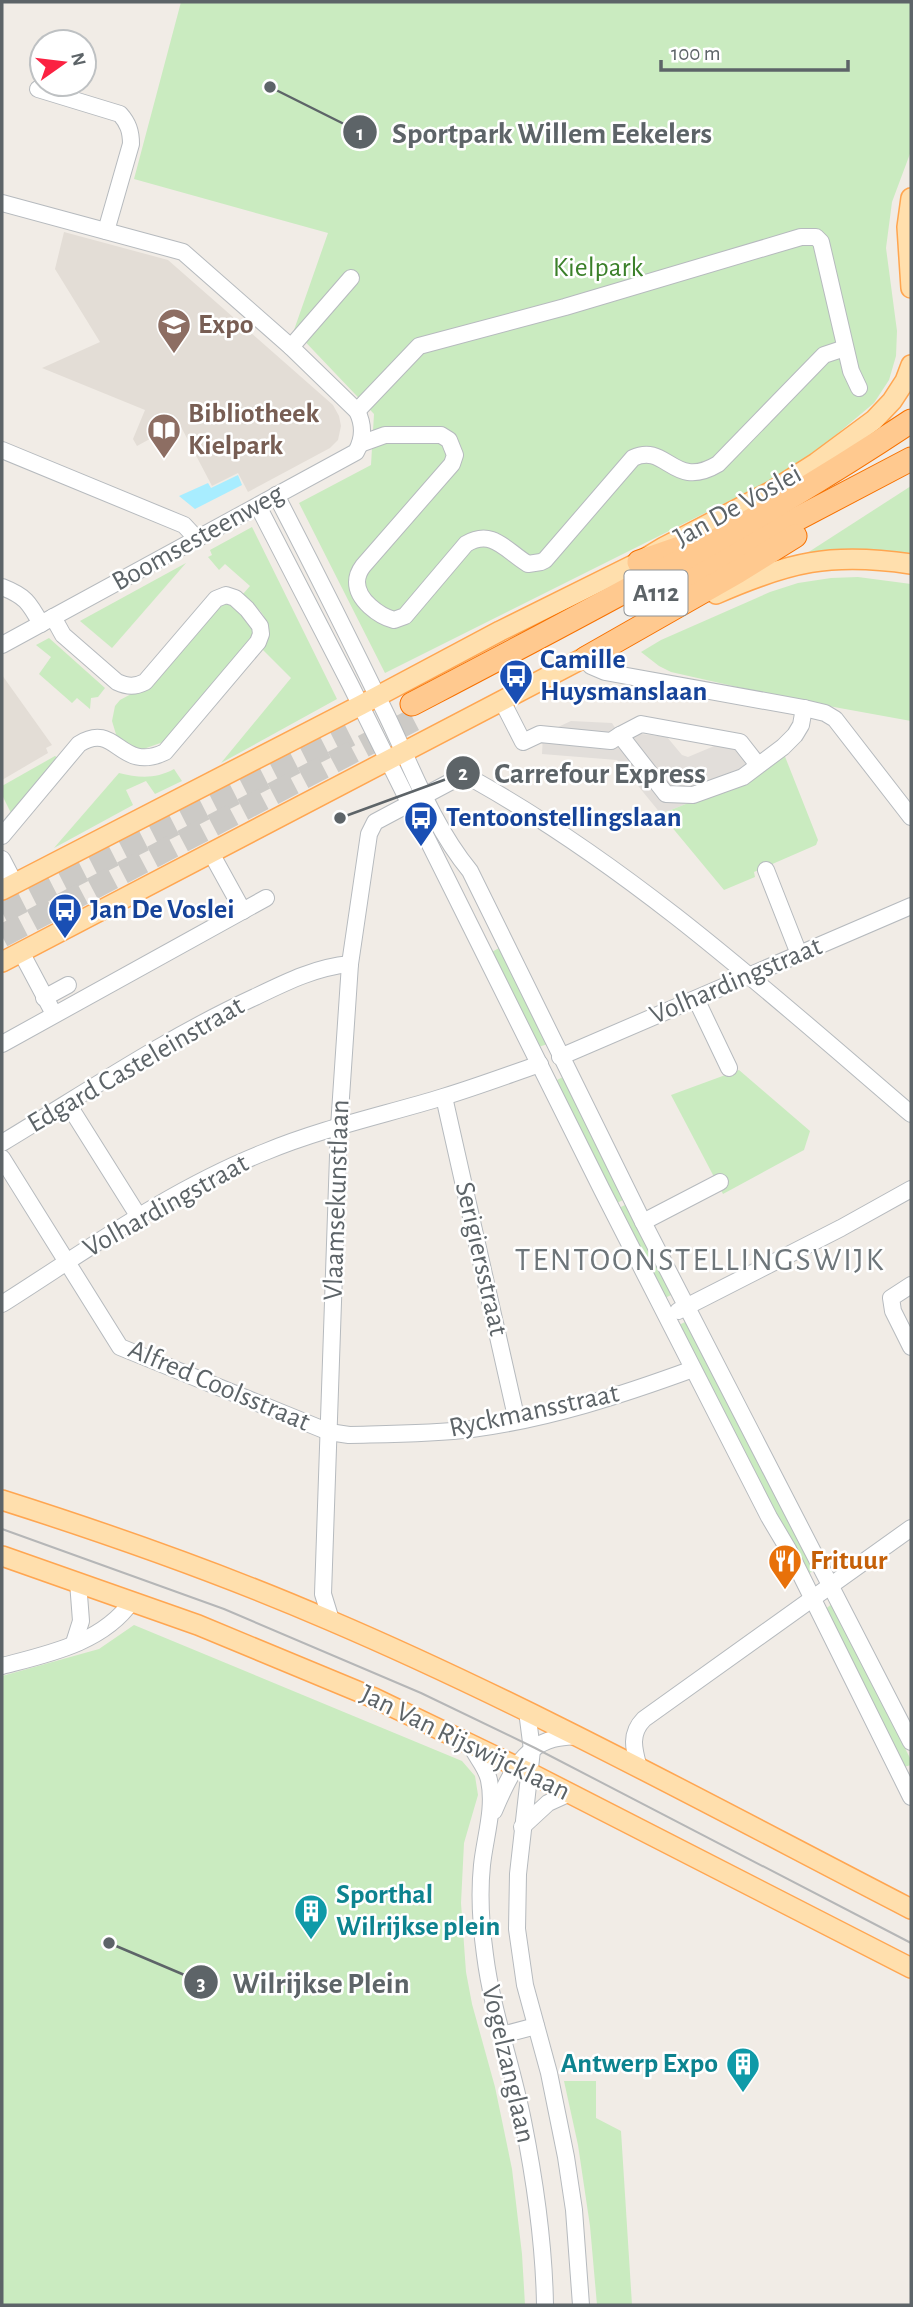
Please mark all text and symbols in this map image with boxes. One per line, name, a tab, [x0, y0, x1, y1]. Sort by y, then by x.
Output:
north arrow	[28, 28, 98, 98]
scale bar	[661, 28, 848, 72]
text: 100 m	[671, 43, 721, 64]
text: N	[67, 51, 89, 68]
callout: Sportpark Willem Eekelers	[343, 107, 726, 158]
text: Sportpark Willem Eekelers	[392, 119, 712, 149]
text: 1	[356, 123, 364, 144]
park label: Kielpark	[553, 254, 644, 282]
school or university icon: Expo	[155, 306, 193, 355]
place label: Expo	[198, 311, 254, 339]
place label: Bibliotheek Kielpark	[188, 400, 319, 460]
library icon: Bibliotheek Kielpark	[145, 411, 183, 460]
street label: Jan De Voslei	[670, 460, 806, 552]
street label: Boomsesteenweg	[108, 479, 289, 597]
road number: A112	[624, 570, 688, 615]
place label: Camille Huysmanslaan	[540, 646, 707, 706]
bus stop icon: Camille Huysmanslaan	[497, 657, 535, 706]
callout: Carrefour Express	[445, 747, 720, 798]
text: Carrefour Express	[494, 759, 706, 789]
text: 2	[458, 763, 468, 784]
bus stop icon: Tentoonstellingslaan	[402, 799, 440, 848]
place label: Tentoonstellingslaan	[446, 804, 682, 832]
bus stop icon: Jan De Voslei	[46, 891, 84, 940]
place label: Jan De Voslei	[90, 896, 235, 924]
street label: Volhardingstraat	[646, 932, 826, 1030]
street label: Edgard Casteleinstraat	[23, 992, 249, 1138]
street label: Vlaamsekunstlaan	[319, 1099, 355, 1301]
street label: Volhardingstraat	[79, 1149, 253, 1263]
street label: Serigiersstraat	[450, 1179, 512, 1339]
district label: TENTOONSTELLINGSWIJK	[515, 1244, 885, 1276]
street label: Alfred Coolsstraat	[124, 1335, 314, 1437]
street label: Ryckmansstraat	[447, 1379, 621, 1443]
restaurant icon: Frituur	[766, 1542, 804, 1591]
place label: Frituur	[810, 1547, 888, 1575]
street label: Jan Van Rijswijcklaan	[356, 1680, 574, 1806]
place label: Sporthal Wilrijkse plein	[336, 1881, 500, 1941]
building icon: Sporthal Wilrijkse plein	[292, 1892, 330, 1941]
callout: Wilrijkse Plein	[183, 1957, 423, 2008]
text: Wilrijkse Plein	[232, 1969, 410, 1999]
text: 3	[196, 1973, 206, 1994]
street label: Vogelzanglaan	[476, 1982, 540, 2146]
building icon: Antwerp Expo	[724, 2045, 762, 2094]
place label: Antwerp Expo	[561, 2050, 718, 2078]

